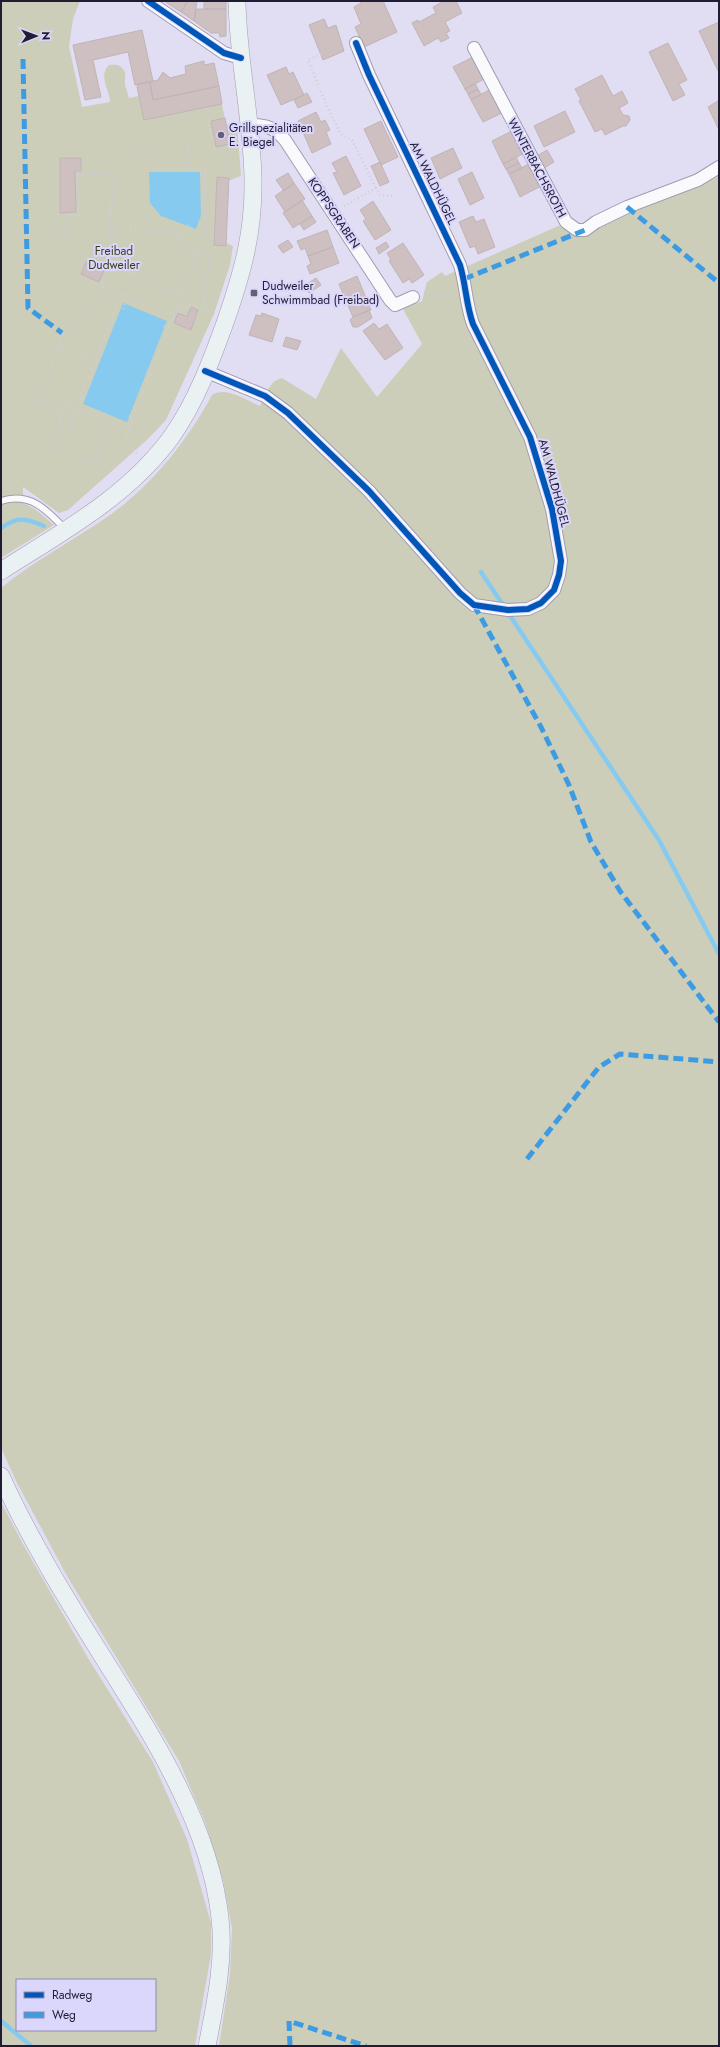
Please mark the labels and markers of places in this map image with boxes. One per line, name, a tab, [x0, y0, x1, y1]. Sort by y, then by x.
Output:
place label: Grillspezialitäten E. Biegel	[229, 119, 313, 151]
marker: Grillspezialitäten E. Biegel	[216, 130, 226, 140]
place label: Dudweiler Schwimmbad (Freibad)	[262, 277, 380, 309]
marker: Dudweiler Schwimmbad (Freibad)	[249, 288, 259, 298]

